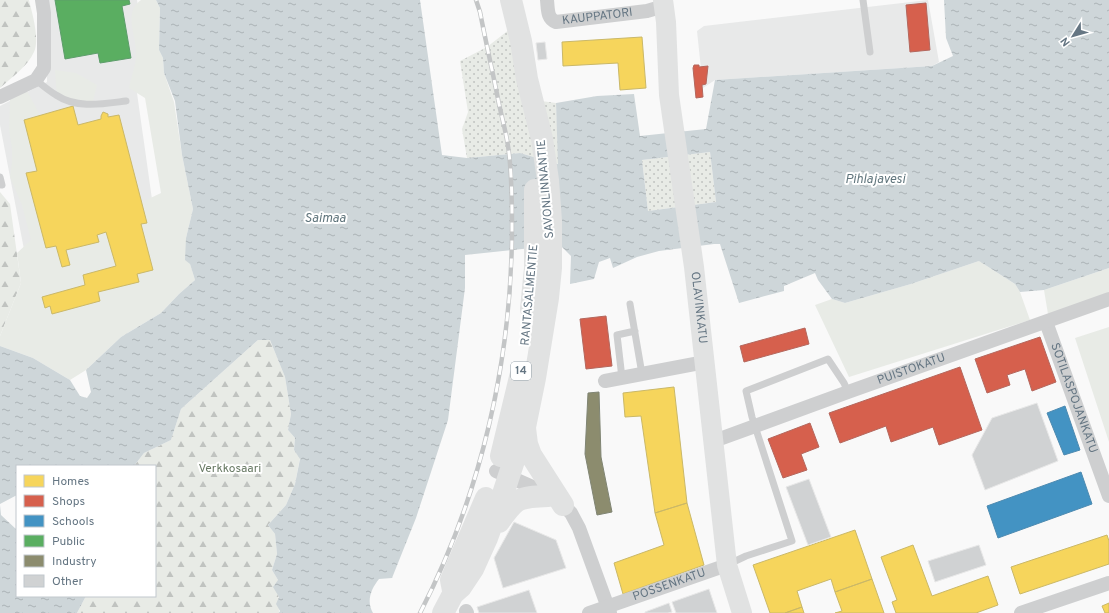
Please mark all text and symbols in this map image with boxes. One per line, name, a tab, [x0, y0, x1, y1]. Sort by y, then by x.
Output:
street label: KAUPPATORI	[561, 5, 634, 29]
north arrow	[1053, 16, 1093, 56]
text: N	[1058, 34, 1074, 49]
street label: SAVONLINNANTIE	[534, 139, 558, 239]
water label: Pihlajavesi	[845, 172, 906, 188]
water label: Saimaa	[304, 211, 346, 227]
street label: RANTASALMENTIE	[518, 244, 542, 346]
street label: OLAVINKATU	[687, 271, 710, 344]
street label: SOTILASPOJANKATU	[1046, 341, 1101, 456]
street label: PUISTOKATU	[875, 350, 948, 389]
road number: 14	[511, 362, 531, 380]
park label: Verkkosaari	[199, 461, 261, 477]
legend	[16, 465, 156, 597]
text: Homes	[52, 474, 89, 490]
text: Shops	[52, 494, 85, 510]
text: Schools	[52, 514, 94, 530]
text: Public	[52, 534, 85, 550]
text: Industry	[52, 554, 97, 570]
street label: POSSENKATU	[631, 565, 708, 605]
text: Other	[52, 574, 84, 590]

